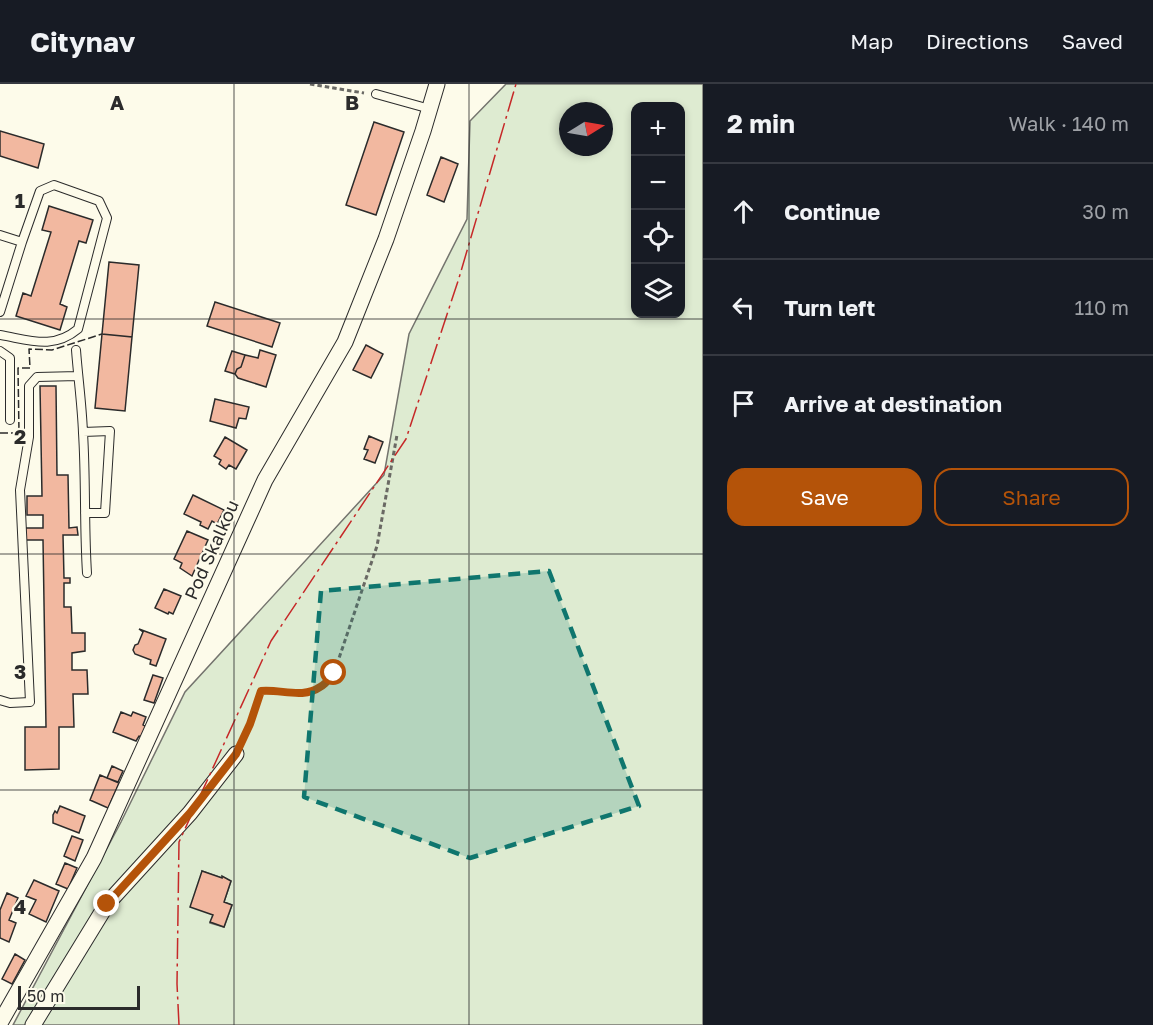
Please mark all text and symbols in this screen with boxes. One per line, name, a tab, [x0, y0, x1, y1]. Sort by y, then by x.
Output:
text: Citynav	[30, 25, 135, 58]
text: Map	[850, 28, 893, 54]
text: Directions	[926, 28, 1029, 54]
text: Saved	[1062, 28, 1123, 54]
text: A	[110, 90, 124, 114]
text: B	[345, 90, 359, 114]
north arrow	[559, 102, 613, 156]
map controls	[631, 102, 685, 318]
button: +	[631, 102, 685, 156]
text: 2 min	[727, 108, 795, 139]
text: Walk · 140 m	[1009, 111, 1129, 135]
button: −	[631, 156, 685, 210]
text: 1	[15, 188, 25, 212]
icon: ahead	[727, 195, 760, 228]
text: Continue	[784, 198, 880, 225]
text: 30 m	[1082, 199, 1129, 223]
button: locate	[631, 210, 685, 264]
button: layers	[631, 264, 685, 318]
icon: left	[727, 291, 760, 324]
text: Turn left	[784, 294, 875, 321]
text: 110 m	[1075, 295, 1129, 319]
icon: arrive	[727, 387, 760, 420]
text: Arrive at destination	[784, 390, 1002, 417]
text: 2	[14, 424, 26, 448]
button: Save	[727, 468, 922, 526]
button: Share	[934, 468, 1129, 526]
street label: Pod Skalkou	[179, 496, 243, 603]
text: 3	[14, 659, 26, 683]
route start	[320, 659, 346, 685]
route end	[93, 890, 119, 916]
text: 4	[14, 894, 26, 918]
scale bar	[18, 983, 140, 1010]
text: 50 m	[27, 986, 64, 1006]

